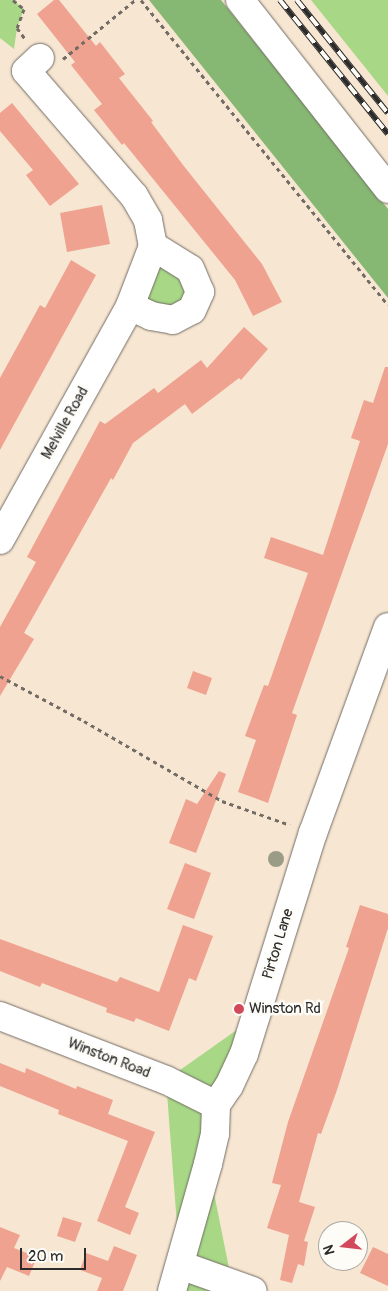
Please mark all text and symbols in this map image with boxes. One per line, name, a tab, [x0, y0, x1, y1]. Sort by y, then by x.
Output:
street label: Melville Road	[38, 384, 92, 462]
street label: Pirton Lane	[259, 907, 297, 981]
place label: Winston Rd	[249, 1000, 321, 1018]
marker: Winston Rd	[233, 1003, 245, 1015]
street label: Winston Road	[65, 1034, 153, 1082]
north arrow	[318, 1221, 368, 1271]
scale bar	[22, 1238, 89, 1270]
text: N	[320, 1243, 339, 1257]
text: 20 m	[28, 1247, 63, 1266]

